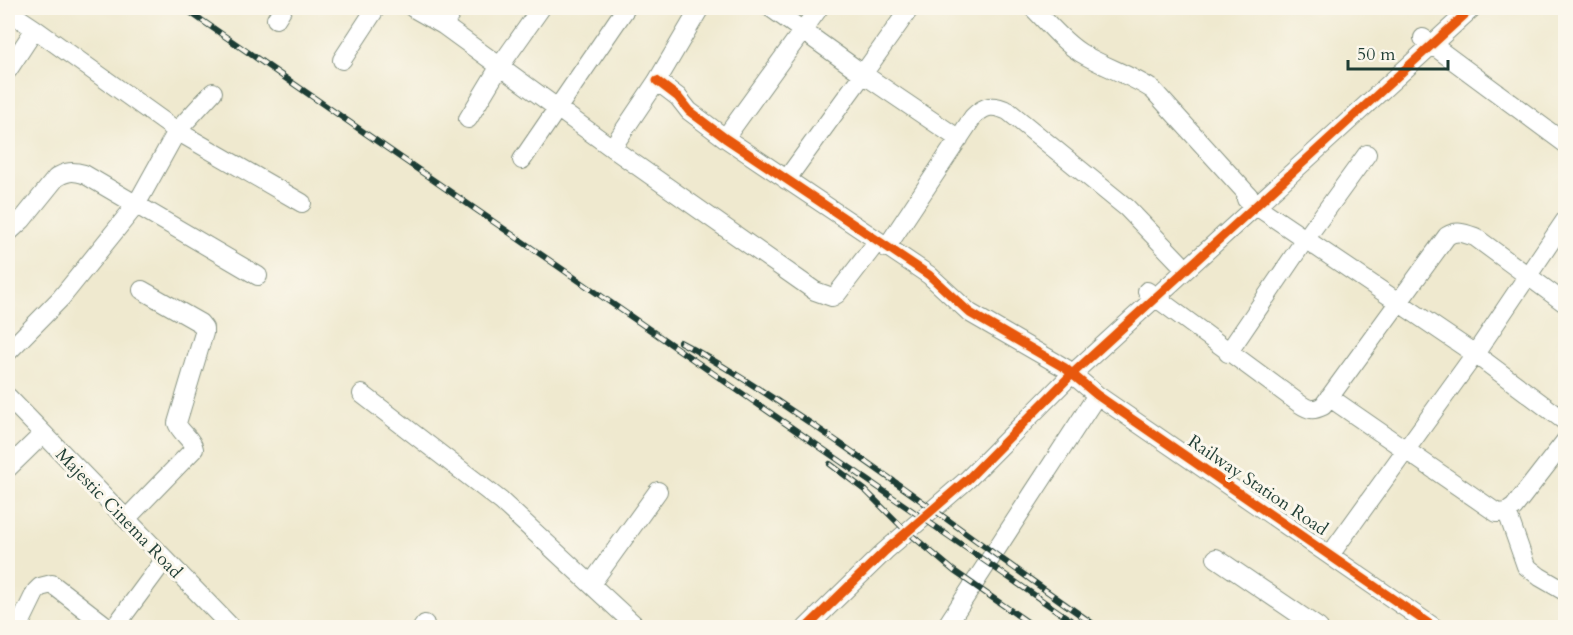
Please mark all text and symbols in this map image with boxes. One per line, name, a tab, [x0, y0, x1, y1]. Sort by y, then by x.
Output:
scale bar	[1348, 33, 1448, 71]
text: 50 m	[1357, 42, 1396, 67]
street label: Railway Station Road	[1183, 429, 1333, 542]
street label: Majestic Cinema Road	[50, 443, 188, 584]

